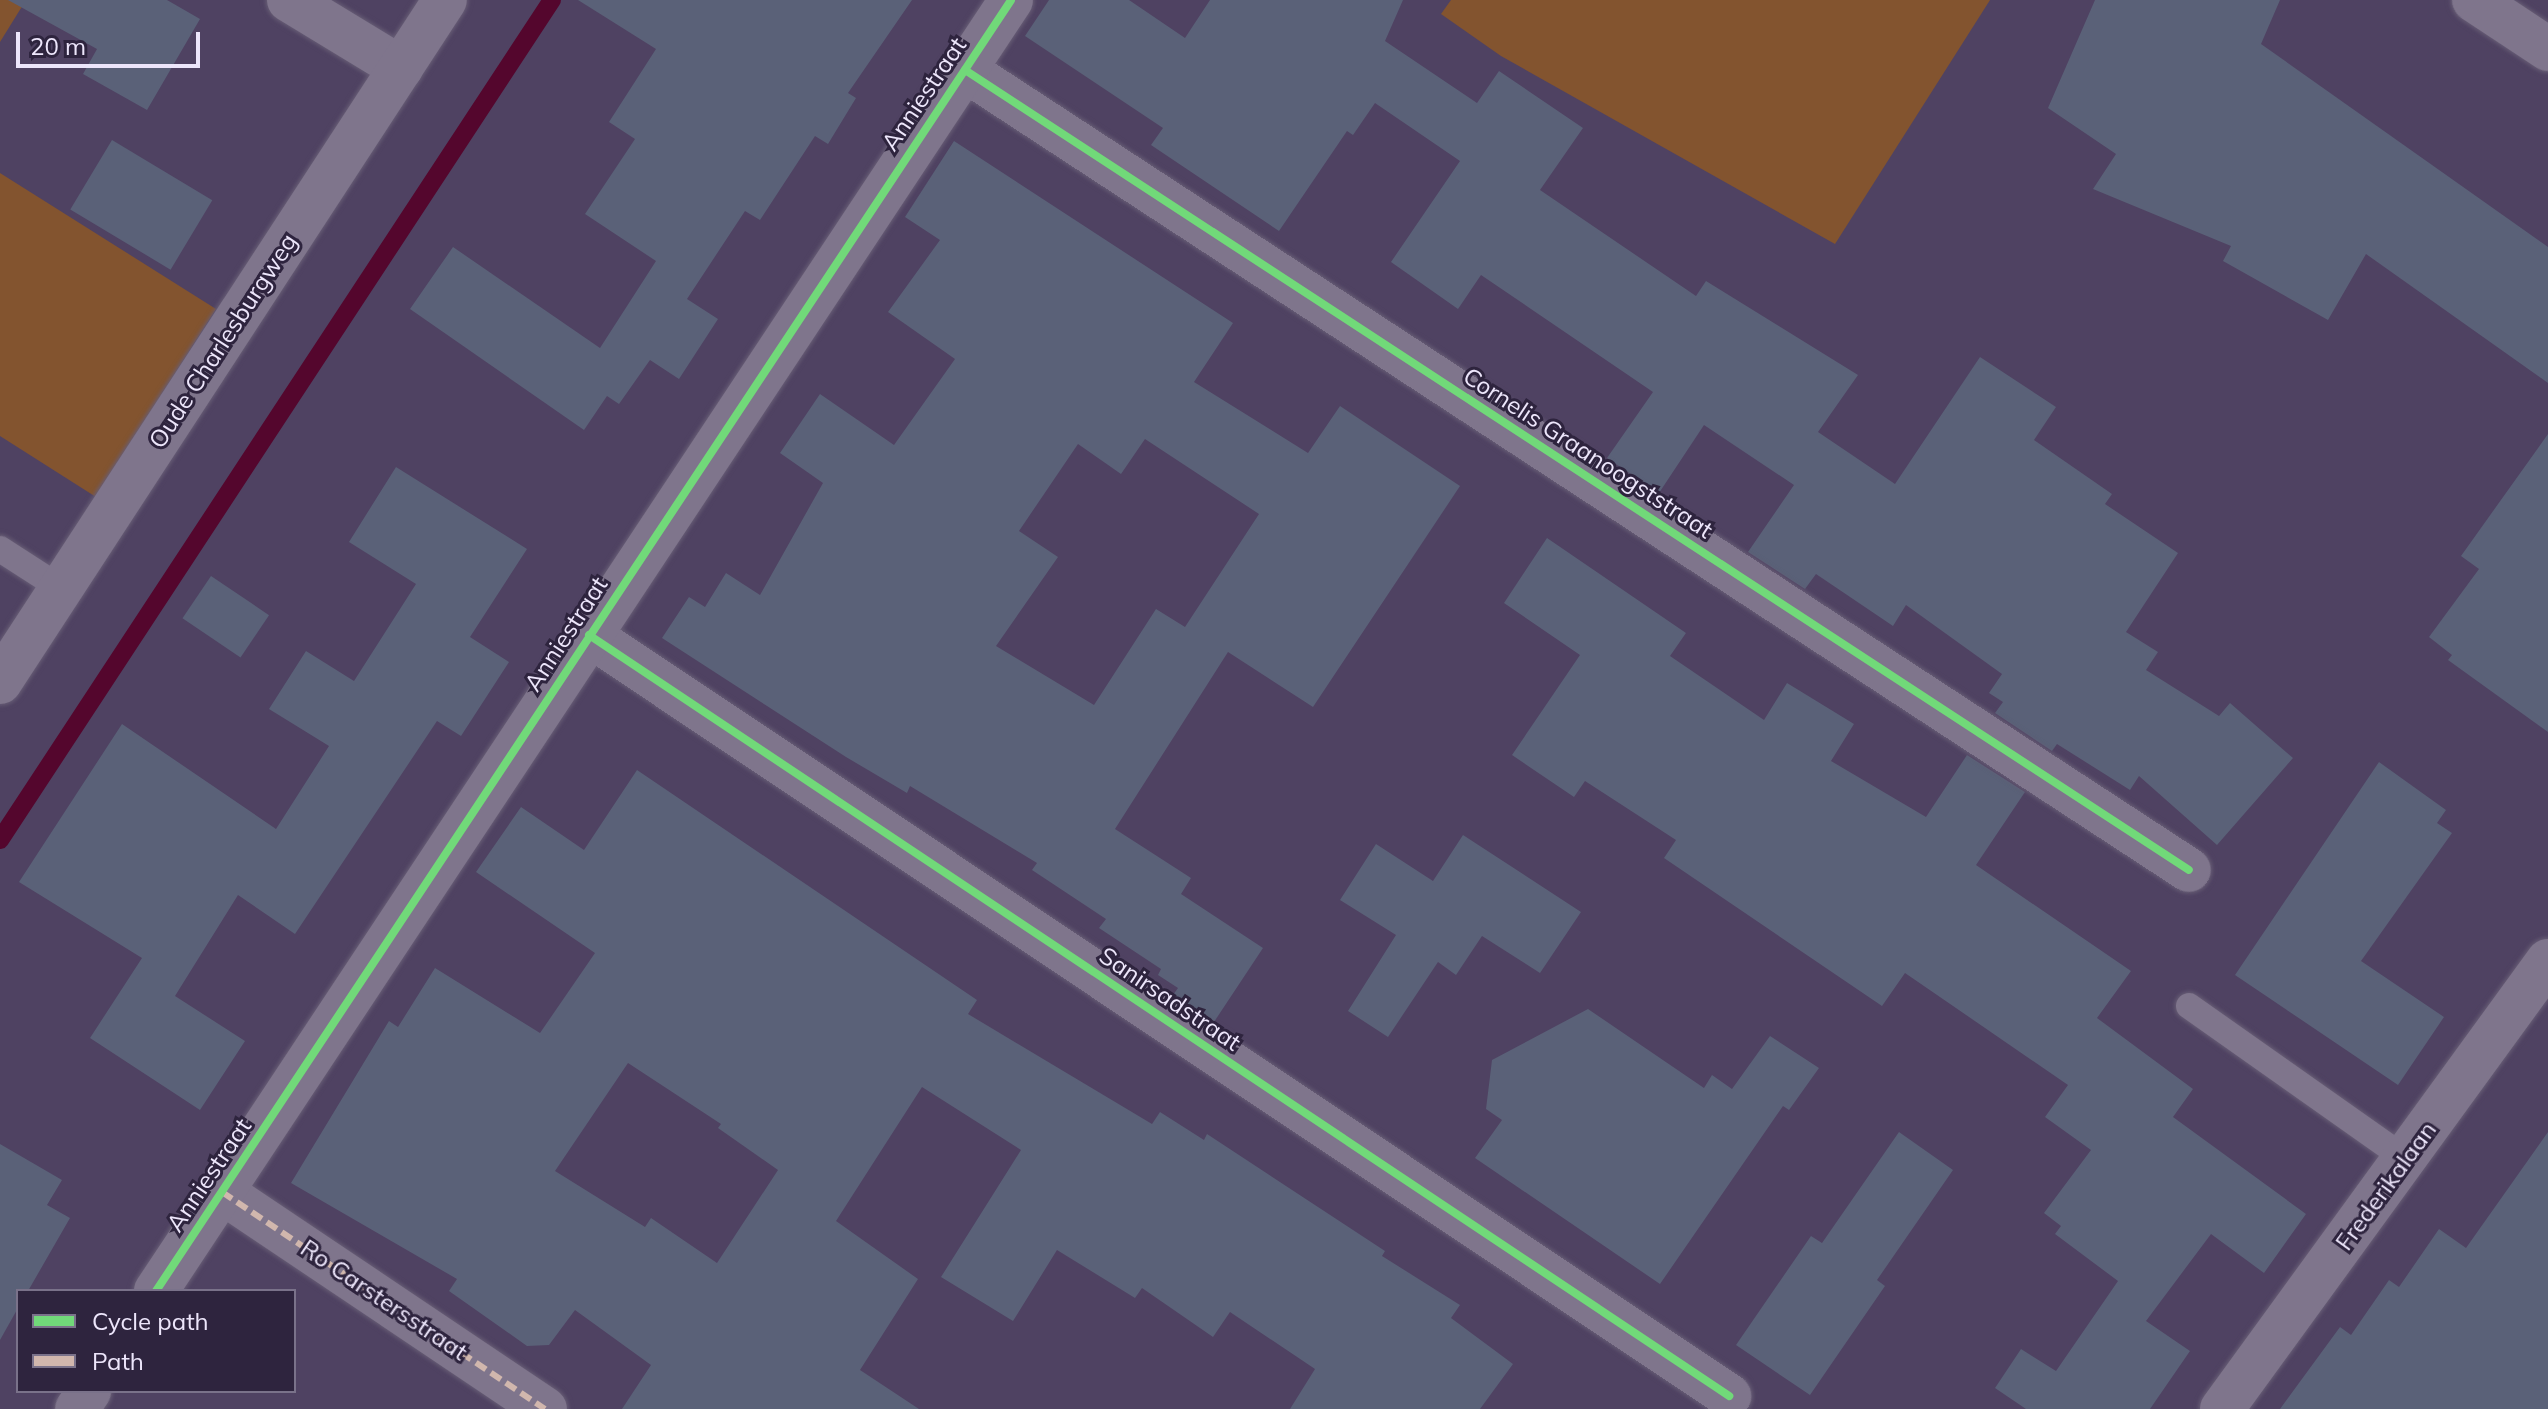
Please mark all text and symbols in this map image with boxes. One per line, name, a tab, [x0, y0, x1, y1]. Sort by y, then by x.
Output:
scale bar	[20, 16, 204, 66]
text: 20 m	[30, 31, 86, 61]
street label: Anniestraat	[876, 32, 972, 156]
street label: Oude Charlesburgweg	[143, 228, 303, 454]
street label: Cornelis Graanoogststraat	[1458, 361, 1718, 545]
street label: Anniestraat	[518, 571, 614, 697]
street label: Sanirsadstraat	[1094, 941, 1246, 1057]
street label: Anniestraat	[161, 1113, 257, 1237]
street label: Frederikalaan	[2330, 1116, 2442, 1256]
street label: Ro Carstersstraat	[295, 1234, 473, 1366]
legend	[16, 1289, 296, 1393]
text: Cycle path	[92, 1306, 209, 1336]
text: Path	[92, 1346, 144, 1376]

